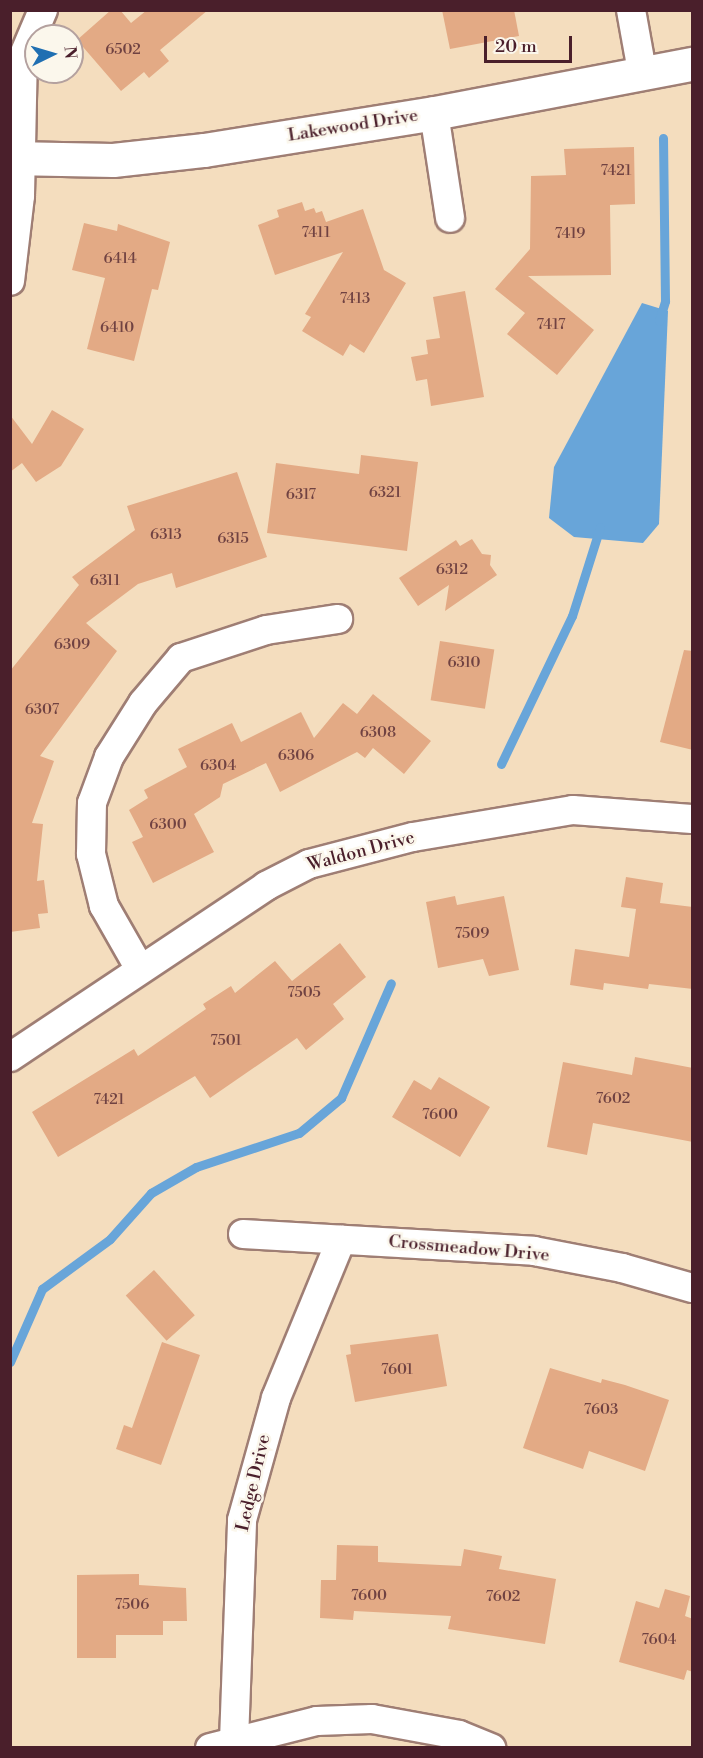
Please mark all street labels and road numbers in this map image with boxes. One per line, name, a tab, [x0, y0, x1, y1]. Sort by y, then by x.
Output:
street label: Lakewood Drive	[286, 105, 420, 147]
street label: Waldon Drive	[305, 827, 417, 877]
street label: Crossmeadow Drive	[388, 1231, 550, 1267]
street label: Ledge Drive	[232, 1432, 276, 1534]

